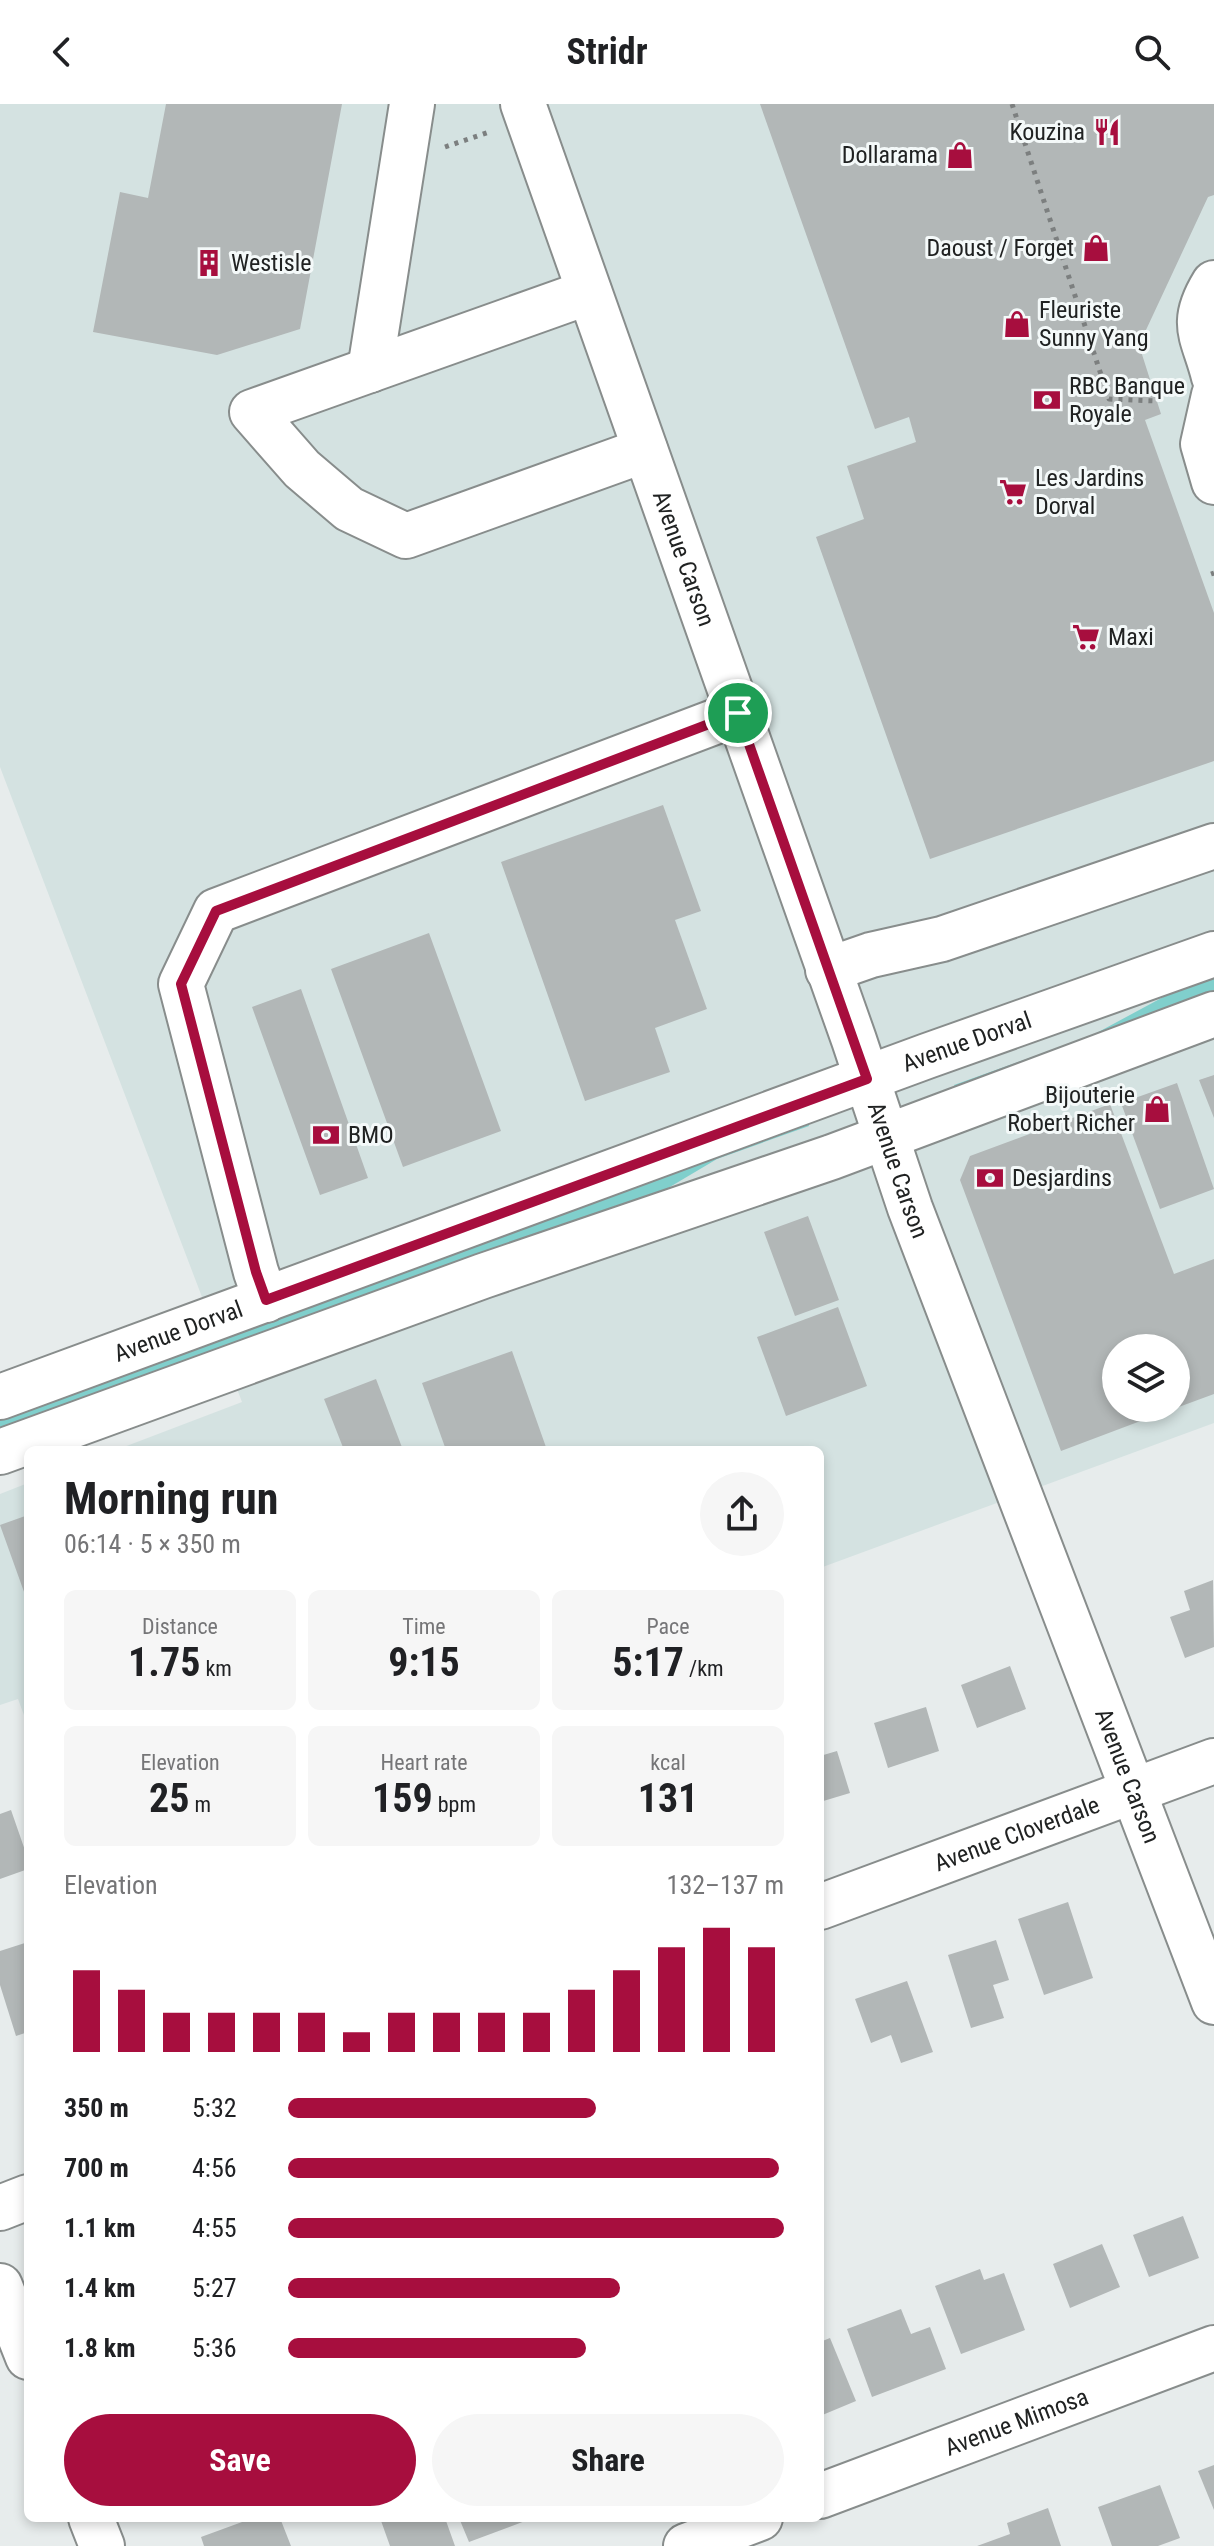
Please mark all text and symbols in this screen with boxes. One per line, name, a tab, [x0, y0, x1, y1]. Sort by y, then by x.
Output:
icon: back	[40, 30, 84, 74]
icon: search	[1130, 30, 1174, 74]
text: Stridr	[566, 31, 648, 73]
restaurant icon: Kouzina	[1092, 117, 1122, 147]
place label: Kouzina	[1009, 118, 1085, 146]
shop icon: Dollarama	[945, 140, 975, 170]
place label: Dollarama	[842, 141, 938, 169]
shop icon: Daoust / Forget	[1081, 233, 1111, 263]
place label: Daoust / Forget	[927, 234, 1074, 262]
building icon: Westisle	[194, 248, 224, 278]
place label: Westisle	[231, 249, 311, 277]
place label: Fleuriste Sunny Yang	[1039, 296, 1149, 352]
shop icon: Fleuriste Sunny Yang	[1002, 309, 1032, 339]
place label: RBC Banque Royale	[1069, 372, 1185, 428]
bank icon: RBC Banque Royale	[1032, 385, 1062, 415]
place label: Les Jardins Dorval	[1035, 464, 1144, 520]
supermarket icon: Les Jardins Dorval	[998, 477, 1028, 507]
street label: Avenue Carson	[647, 487, 721, 630]
supermarket icon: Maxi	[1071, 622, 1101, 652]
place label: Maxi	[1108, 623, 1154, 651]
pin	[704, 679, 772, 747]
icon: arrive	[716, 691, 760, 735]
street label: Avenue Dorval	[898, 1006, 1035, 1078]
place label: Bijouterie Robert Richer	[1007, 1081, 1135, 1137]
shop icon: Bijouterie Robert Richer	[1142, 1094, 1172, 1124]
street label: Avenue Carson	[862, 1099, 934, 1242]
bank icon: BMO	[311, 1120, 341, 1150]
place label: BMO	[348, 1121, 394, 1149]
bank icon: Desjardins	[975, 1163, 1005, 1193]
place label: Desjardins	[1012, 1164, 1112, 1192]
street label: Avenue Dorval	[110, 1295, 247, 1368]
map controls	[1102, 1334, 1190, 1422]
button: layers	[1102, 1334, 1190, 1422]
button: share	[700, 1472, 784, 1556]
text: Morning run	[64, 1473, 278, 1525]
text: 06:14 · 5 × 350 m	[64, 1529, 241, 1559]
text: Distance	[142, 1614, 218, 1639]
text: Time	[402, 1614, 446, 1639]
text: Pace	[646, 1614, 690, 1639]
text: 1.75	[128, 1639, 200, 1686]
text: 9:15	[388, 1639, 460, 1686]
text: 5:17	[612, 1639, 684, 1686]
text: km	[200, 1656, 232, 1681]
text: /km	[684, 1656, 724, 1681]
street label: Avenue Carson	[1089, 1705, 1166, 1847]
text: Elevation	[140, 1750, 220, 1775]
text: Heart rate	[381, 1750, 467, 1775]
text: kcal	[650, 1750, 686, 1775]
text: 25	[149, 1775, 189, 1822]
text: 159	[372, 1775, 433, 1822]
text: 131	[638, 1775, 698, 1822]
street label: Avenue Cloverdale	[930, 1791, 1103, 1877]
text: m	[189, 1792, 211, 1817]
text: bpm	[433, 1792, 476, 1817]
text: Elevation	[64, 1870, 158, 1900]
text: 132–137 m	[667, 1870, 784, 1900]
text: 350 m	[64, 2093, 129, 2123]
text: 5:32	[192, 2093, 237, 2123]
text: 700 m	[64, 2153, 129, 2183]
text: 4:56	[192, 2153, 237, 2183]
text: 1.1 km	[64, 2213, 136, 2243]
text: 4:55	[192, 2213, 237, 2243]
text: 1.4 km	[64, 2273, 136, 2303]
text: 5:27	[192, 2273, 237, 2303]
text: 1.8 km	[64, 2333, 136, 2363]
text: 5:36	[192, 2333, 237, 2363]
street label: Avenue Mimosa	[941, 2383, 1092, 2462]
button: Save	[64, 2414, 416, 2506]
button: Share	[432, 2414, 784, 2506]

